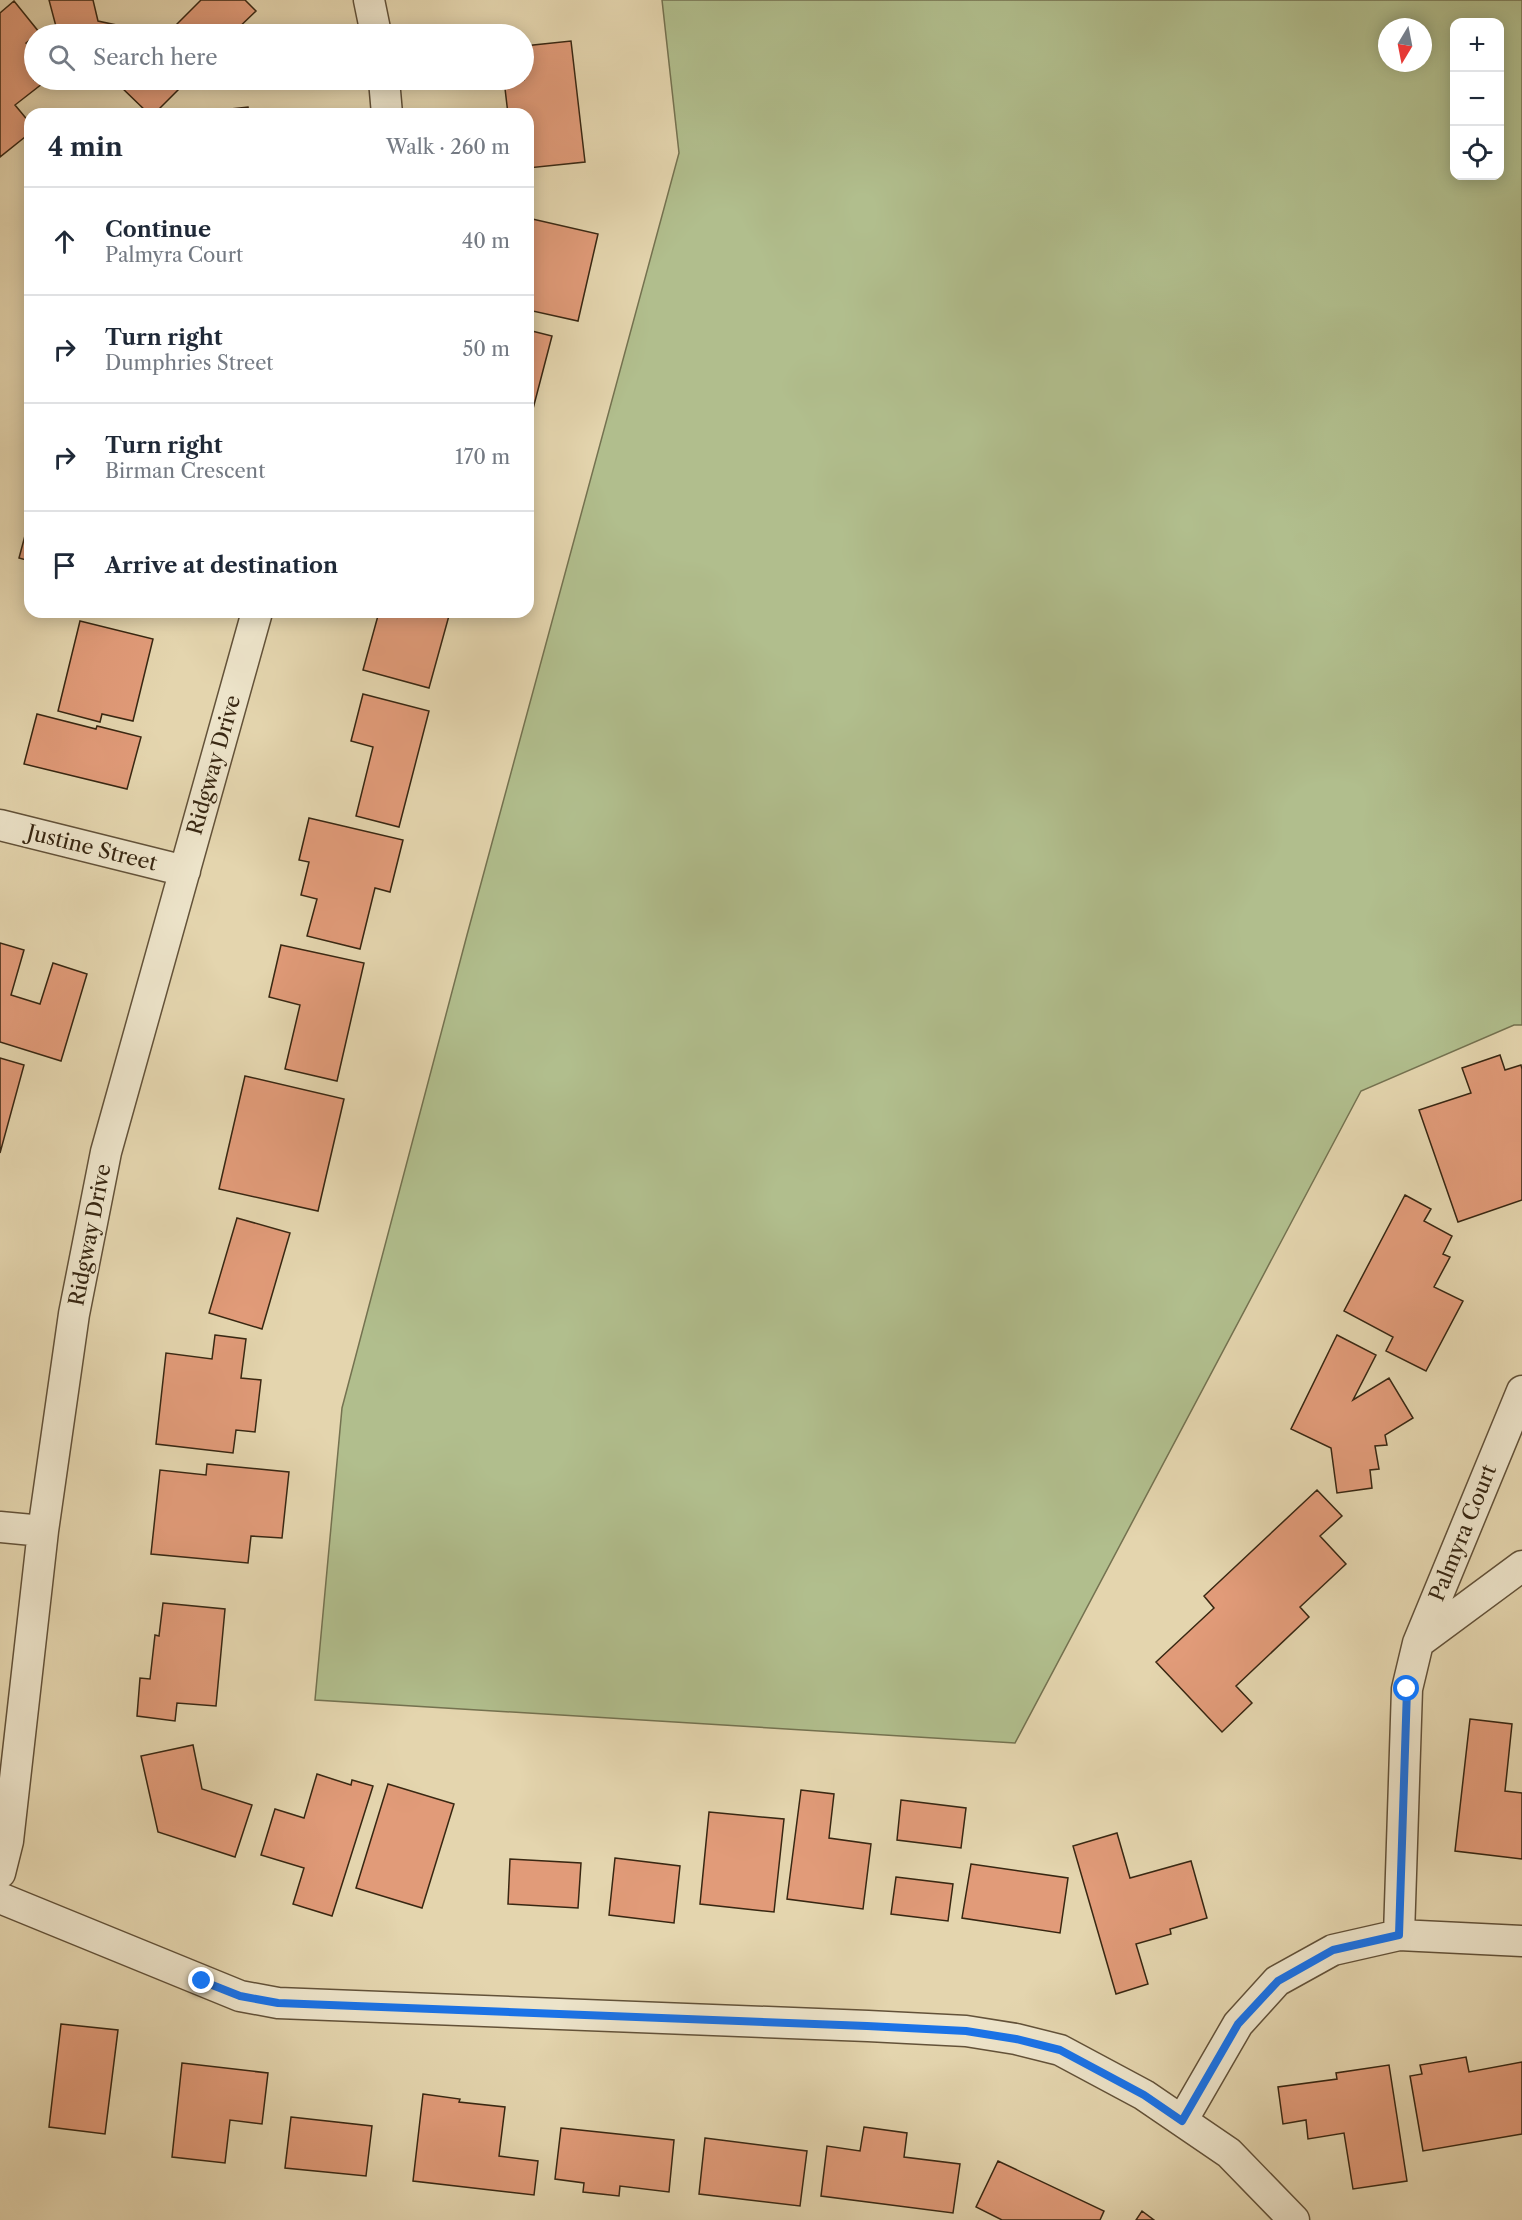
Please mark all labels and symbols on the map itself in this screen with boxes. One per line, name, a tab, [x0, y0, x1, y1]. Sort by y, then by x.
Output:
north arrow	[1378, 18, 1432, 72]
street label: Ridgway Drive	[182, 692, 245, 838]
street label: Justine Street	[22, 819, 160, 876]
street label: Ridgway Drive	[63, 1162, 116, 1308]
street label: Palmyra Court	[1424, 1460, 1502, 1605]
route start	[1393, 1675, 1419, 1701]
route end	[188, 1967, 214, 1993]

